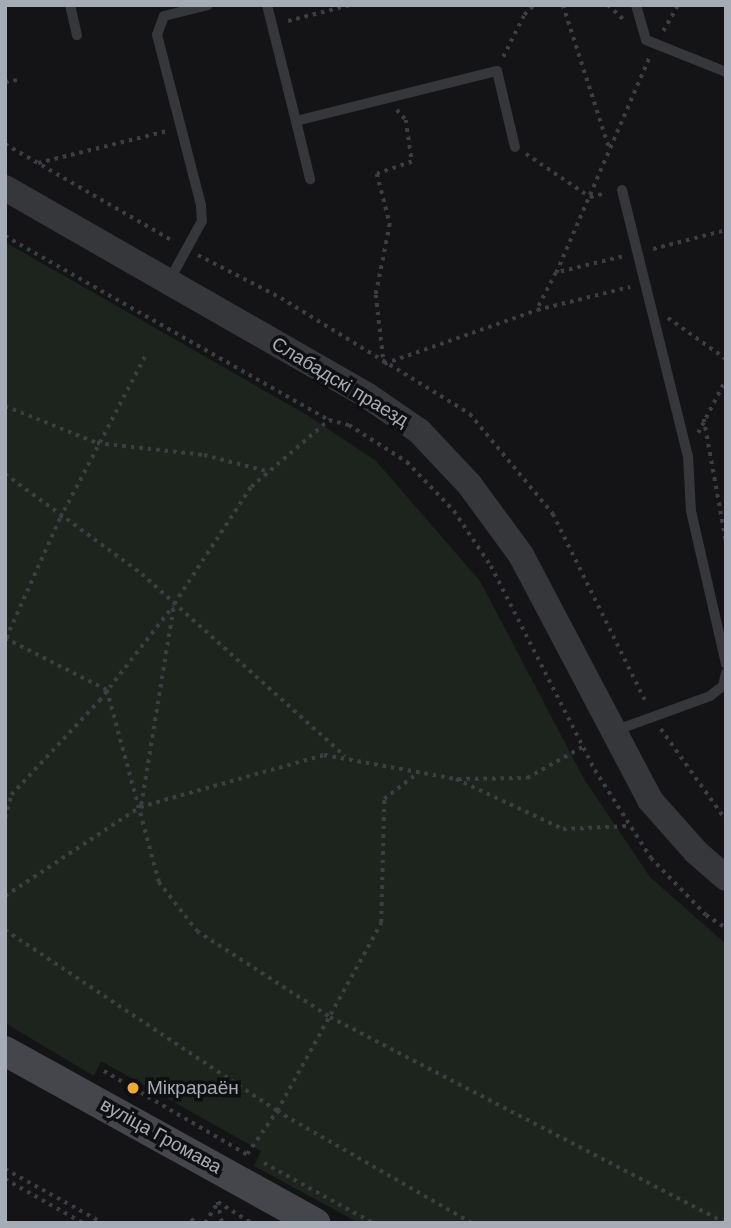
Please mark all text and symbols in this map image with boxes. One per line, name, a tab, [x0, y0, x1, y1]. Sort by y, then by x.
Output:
street label: Слабадскі праезд	[267, 332, 413, 432]
place label: Мікрараён	[147, 1077, 239, 1099]
marker: Мікрараён	[125, 1080, 141, 1096]
street label: вуліца Громава	[96, 1093, 226, 1179]

